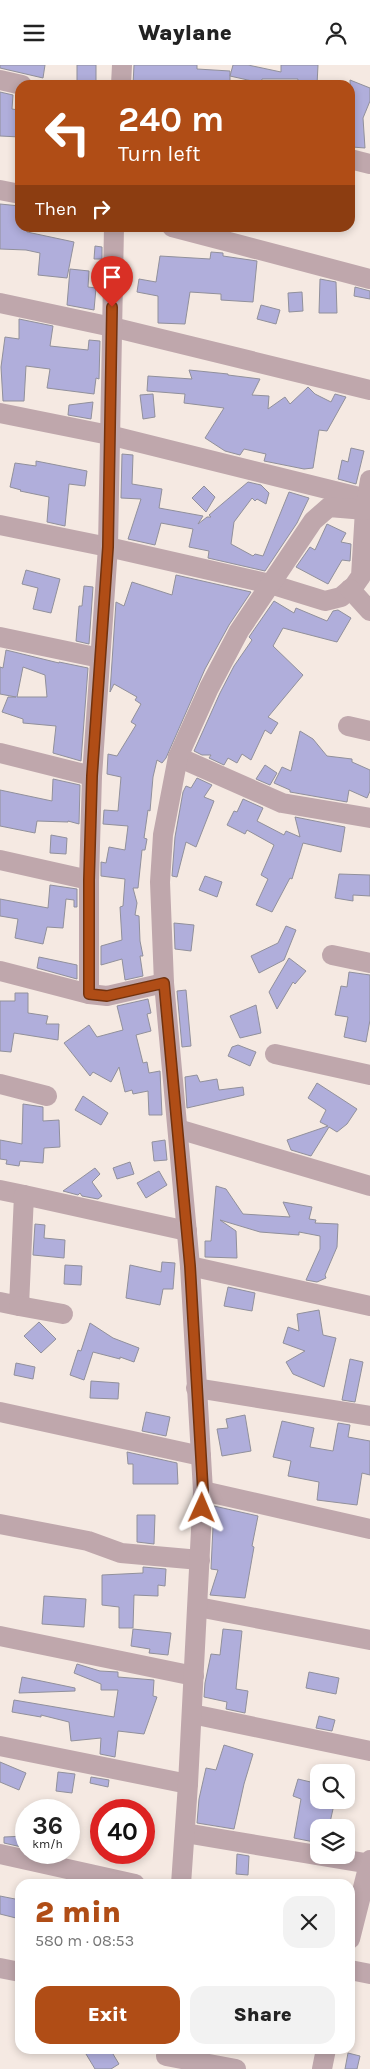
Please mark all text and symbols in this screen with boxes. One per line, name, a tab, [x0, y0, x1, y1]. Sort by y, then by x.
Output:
icon: menu	[20, 19, 48, 47]
icon: person	[322, 19, 350, 47]
text: Waylane	[138, 20, 232, 46]
text: 240 m	[118, 99, 224, 140]
icon: left	[35, 100, 100, 165]
text: Turn left	[118, 141, 201, 167]
icon: right	[87, 195, 115, 223]
text: Then	[35, 198, 77, 220]
pin	[91, 256, 133, 307]
icon: arrive	[98, 263, 126, 291]
position arrow	[175, 1481, 227, 1533]
map controls	[310, 1764, 355, 1864]
button: search	[310, 1764, 355, 1809]
speed limit sign: 40	[90, 1799, 155, 1864]
text: 36	[32, 1811, 63, 1840]
button: layers	[310, 1819, 355, 1864]
text: km/h	[32, 1837, 63, 1851]
text: 2 min	[35, 1894, 121, 1930]
button: close	[283, 1896, 335, 1948]
text: 580 m · 08:53	[35, 1931, 134, 1950]
button: Exit	[35, 1986, 180, 2044]
button: Share	[190, 1986, 335, 2044]

